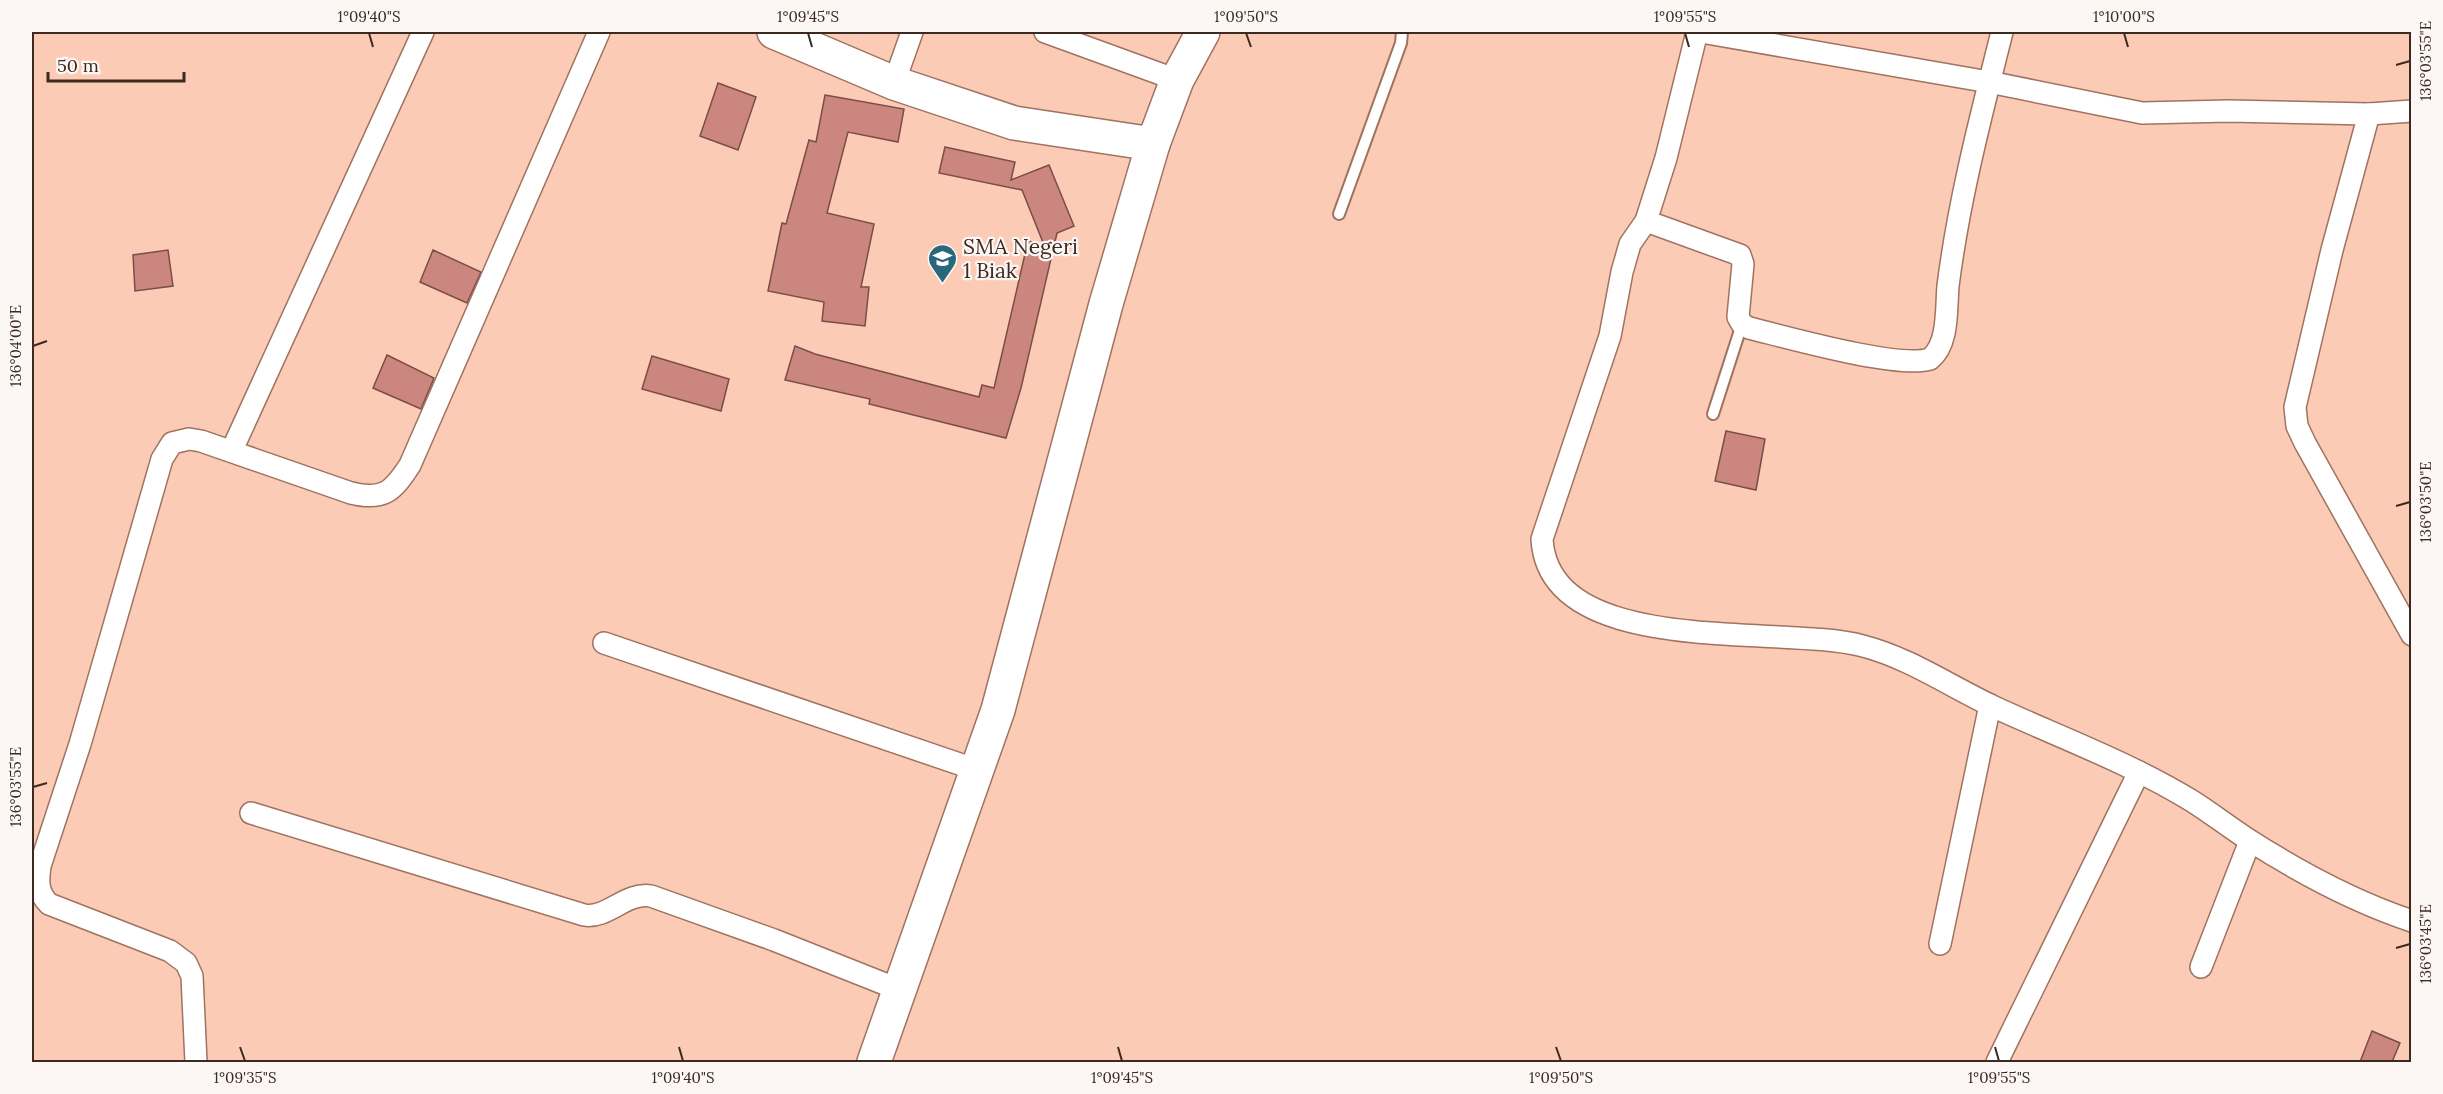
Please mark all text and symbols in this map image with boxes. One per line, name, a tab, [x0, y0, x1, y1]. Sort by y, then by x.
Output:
text: 1°09'40"S	[337, 7, 401, 26]
text: 1°09'45"S	[777, 7, 839, 26]
text: 1°09'50"S	[1214, 7, 1278, 26]
text: 1°09'55"S	[1654, 7, 1716, 26]
text: 1°10'00"S	[2093, 7, 2155, 26]
text: 136°03'55"E	[2416, 21, 2435, 101]
scale bar	[48, 45, 184, 83]
text: 50 m	[57, 54, 99, 77]
place label: SMA Negeri 1 Biak	[963, 233, 1078, 284]
school or university icon: SMA Negeri 1 Biak	[926, 242, 958, 284]
text: 136°04'00"E	[6, 305, 25, 387]
text: 136°03'50"E	[2416, 461, 2435, 543]
text: 136°03'55"E	[6, 747, 25, 827]
text: 136°03'45"E	[2416, 904, 2435, 984]
text: 1°09'35"S	[214, 1068, 276, 1087]
text: 1°09'40"S	[651, 1068, 715, 1087]
text: 1°09'45"S	[1091, 1068, 1153, 1087]
text: 1°09'50"S	[1529, 1068, 1593, 1087]
text: 1°09'55"S	[1968, 1068, 2030, 1087]

